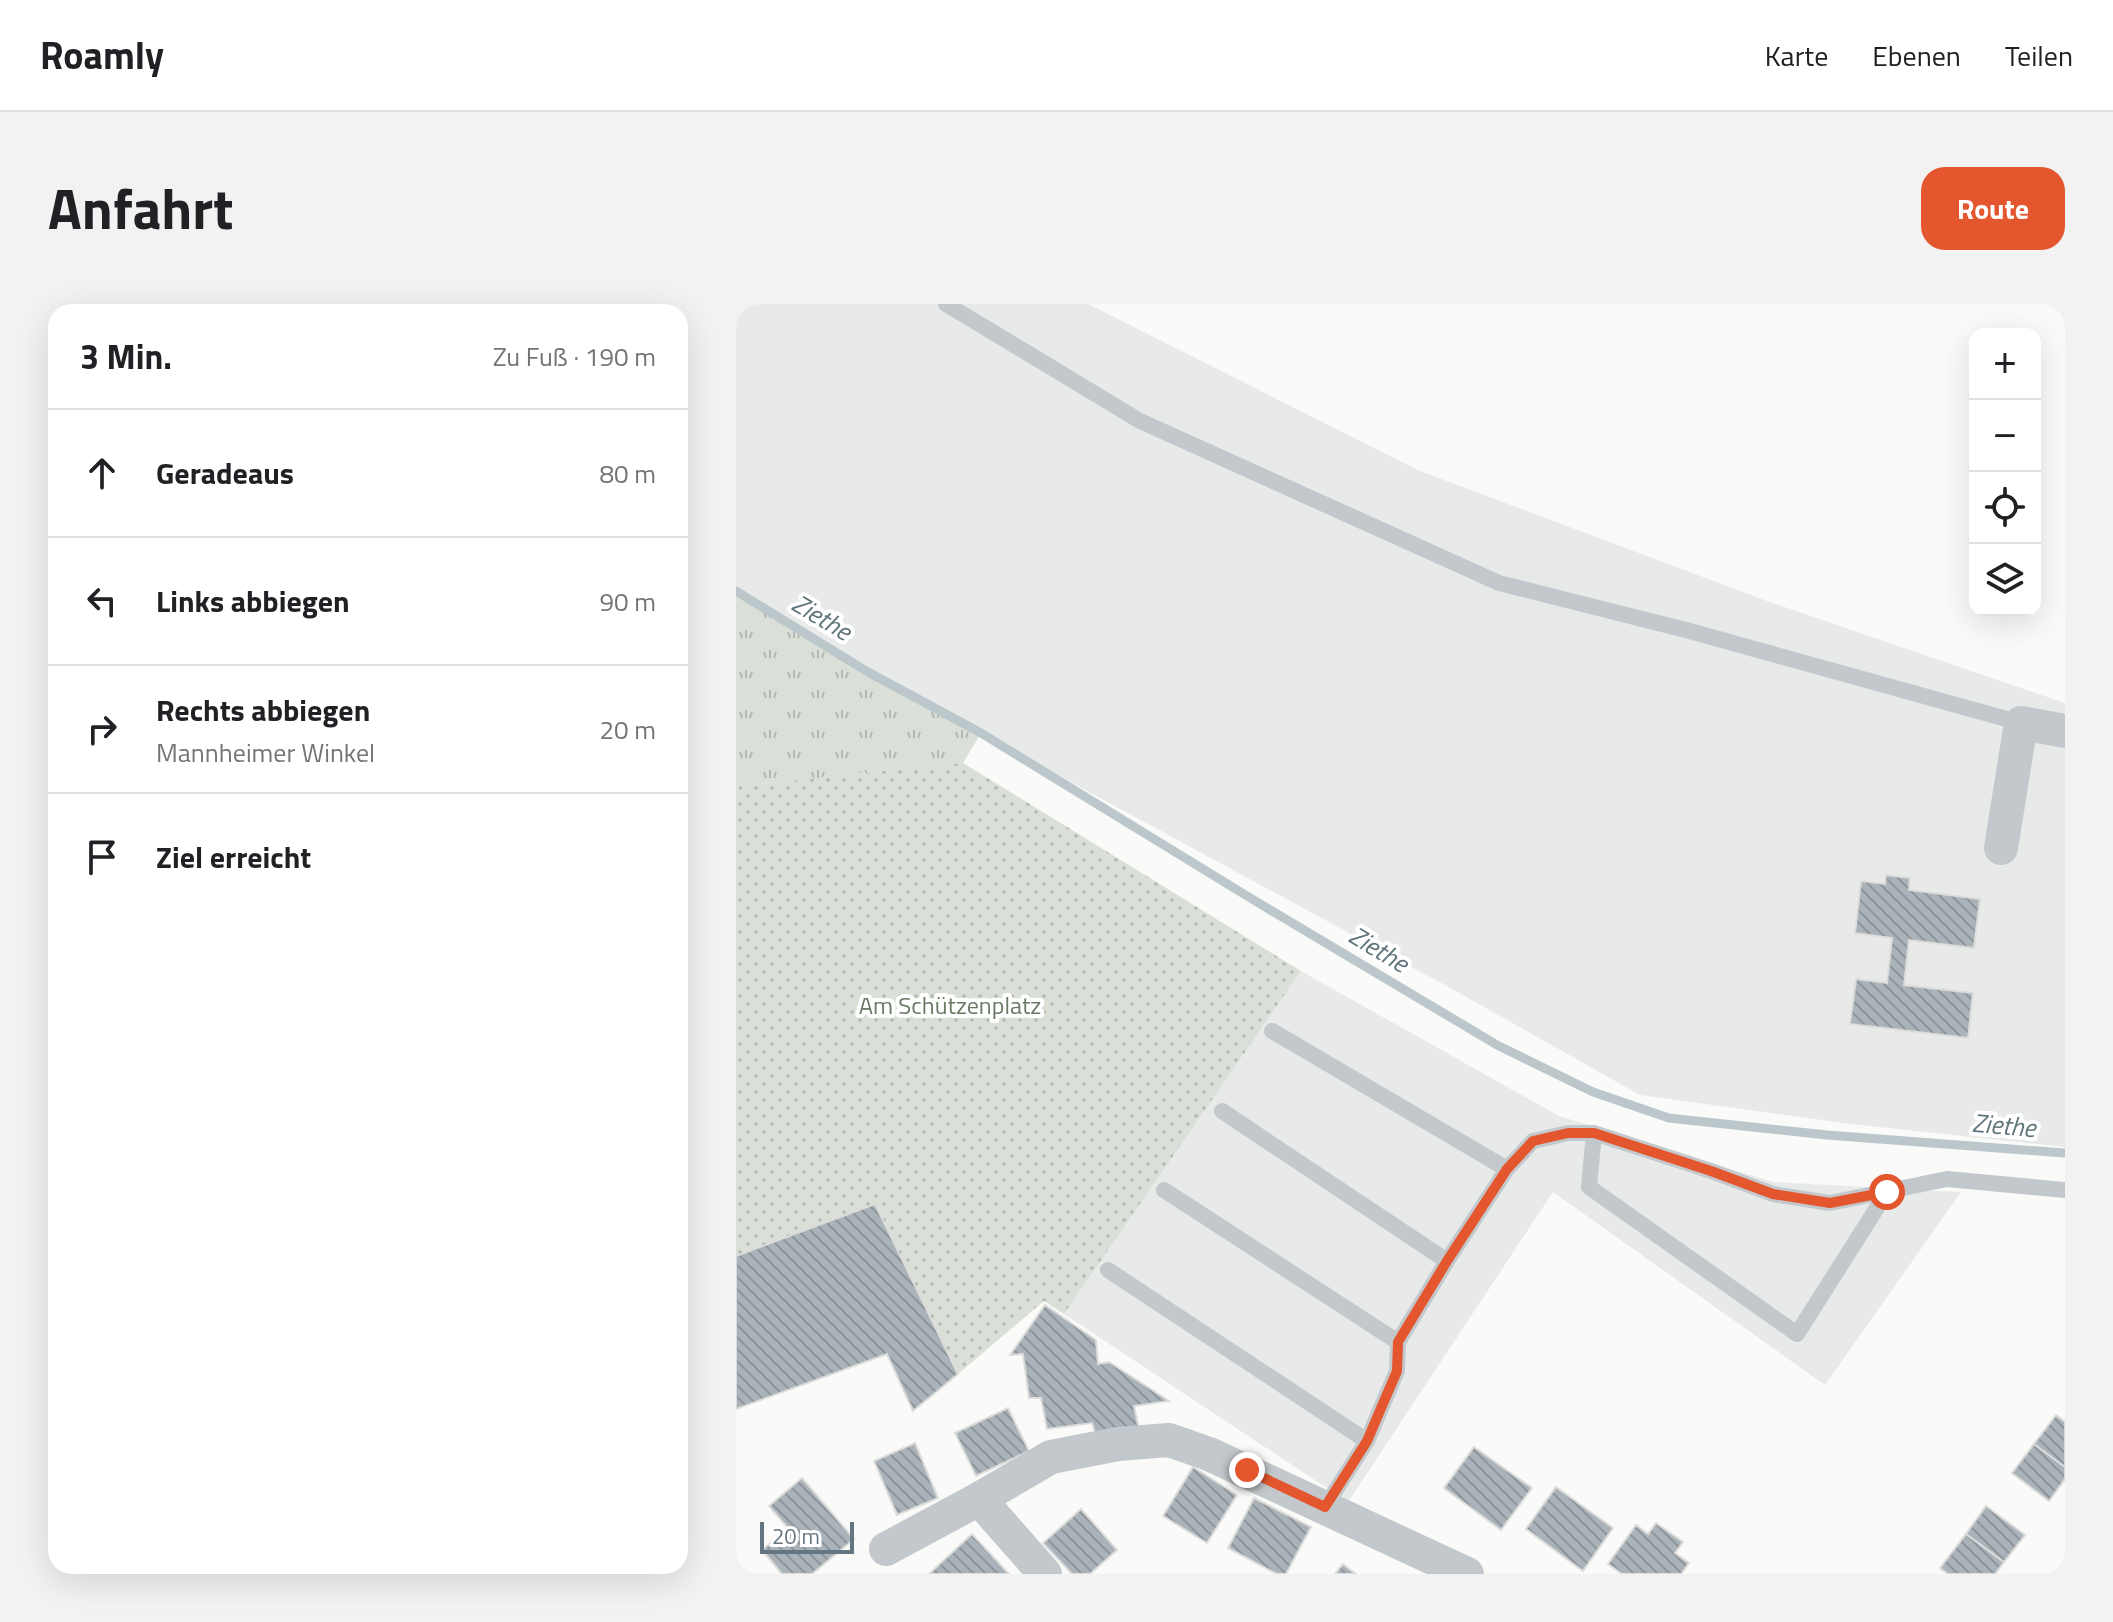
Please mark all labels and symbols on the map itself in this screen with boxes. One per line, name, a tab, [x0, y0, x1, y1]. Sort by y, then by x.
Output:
water label: Ziethe	[785, 584, 861, 651]
water label: Ziethe	[1342, 916, 1418, 983]
park label: Am Schützenplatz	[859, 987, 1041, 1023]
water label: Ziethe	[1971, 1103, 2039, 1147]
route start	[1869, 1174, 1905, 1210]
route end	[1229, 1452, 1265, 1488]
scale bar	[760, 1518, 854, 1554]

